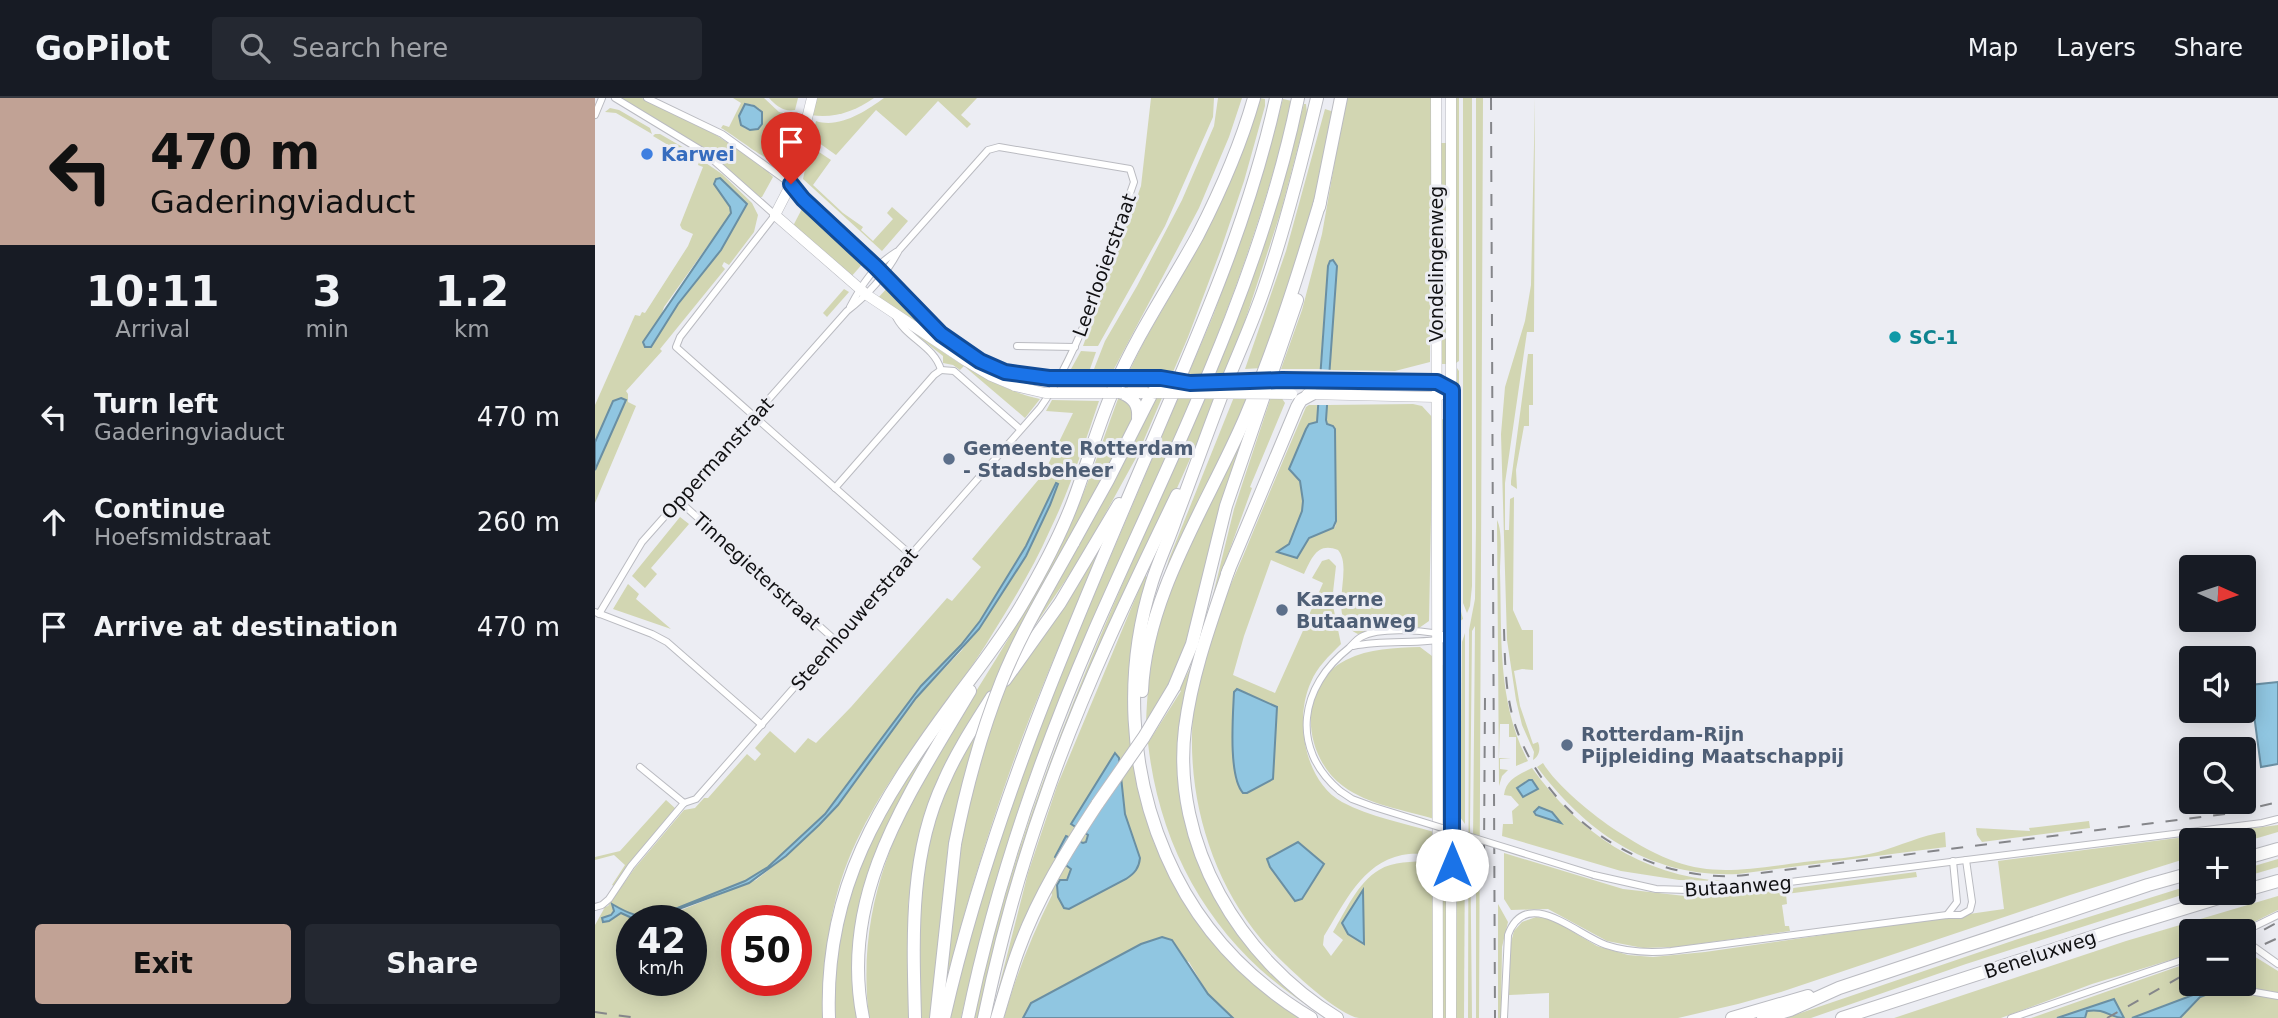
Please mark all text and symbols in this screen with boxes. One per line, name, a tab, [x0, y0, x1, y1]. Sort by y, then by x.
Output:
search box	[212, 17, 702, 80]
text: GoPilot	[35, 29, 170, 68]
icon: search	[236, 29, 274, 67]
text: Search here	[292, 33, 448, 63]
text: Map	[1968, 34, 2018, 62]
text: Layers	[2056, 34, 2136, 62]
text: Share	[2174, 34, 2243, 62]
pin	[761, 112, 821, 184]
icon: arrive	[772, 123, 810, 161]
text: 470 m	[150, 124, 320, 181]
icon: left	[35, 126, 126, 217]
place label: Karwei	[661, 143, 735, 165]
marker: Karwei	[639, 146, 655, 162]
text: Gaderingviaduct	[150, 183, 415, 221]
street label: Vondelingenweg	[1425, 186, 1447, 342]
street label: Leerlooierstraat	[1068, 190, 1140, 340]
text: 10:11	[86, 267, 220, 316]
text: 3	[313, 267, 342, 316]
text: 1.2	[435, 267, 509, 316]
text: Arrival	[115, 316, 190, 342]
text: min	[305, 316, 349, 342]
text: km	[454, 316, 490, 342]
place label: SC-1	[1909, 326, 1958, 348]
marker: SC-1	[1887, 329, 1903, 345]
text: Turn left	[94, 389, 218, 419]
street label: Oppermanstraat	[657, 393, 777, 523]
icon: left	[35, 398, 73, 436]
text: 470 m	[477, 402, 560, 432]
text: Gaderingviaduct	[94, 419, 285, 445]
place label: Gemeente Rotterdam - Stadsbeheer	[963, 437, 1194, 481]
marker: Gemeente Rotterdam - Stadsbeheer	[941, 451, 957, 467]
text: Continue	[94, 494, 225, 524]
icon: ahead	[35, 503, 73, 541]
text: 260 m	[477, 507, 560, 537]
street label: Tinnegieterstraat	[688, 507, 825, 634]
text: Hoefsmidstraat	[94, 524, 271, 550]
street label: Steenhouwerstraat	[786, 543, 922, 695]
north arrow	[2179, 555, 2256, 632]
map controls	[2179, 555, 2256, 996]
place label: Kazerne Butaanweg	[1296, 588, 1416, 632]
marker: Kazerne Butaanweg	[1274, 602, 1290, 618]
icon: arrive	[35, 608, 73, 646]
text: Arrive at destination	[94, 612, 398, 642]
text: 470 m	[477, 612, 560, 642]
button: sound	[2179, 646, 2256, 723]
place label: Rotterdam-Rijn Pijpleiding Maatschappij	[1581, 723, 1844, 767]
marker: Rotterdam-Rijn Pijpleiding Maatschappij	[1559, 737, 1575, 753]
button: search	[2179, 737, 2256, 814]
position arrow	[1415, 828, 1489, 902]
button: +	[2179, 828, 2256, 905]
street label: Butaanweg	[1684, 871, 1792, 901]
speed limit sign: 50	[721, 905, 812, 996]
button: −	[2179, 919, 2256, 996]
text: 42	[637, 921, 686, 961]
button: Exit	[35, 924, 291, 1004]
button: Share	[305, 924, 560, 1004]
street label: Beneluxweg	[1981, 926, 2099, 982]
text: km/h	[639, 957, 684, 978]

